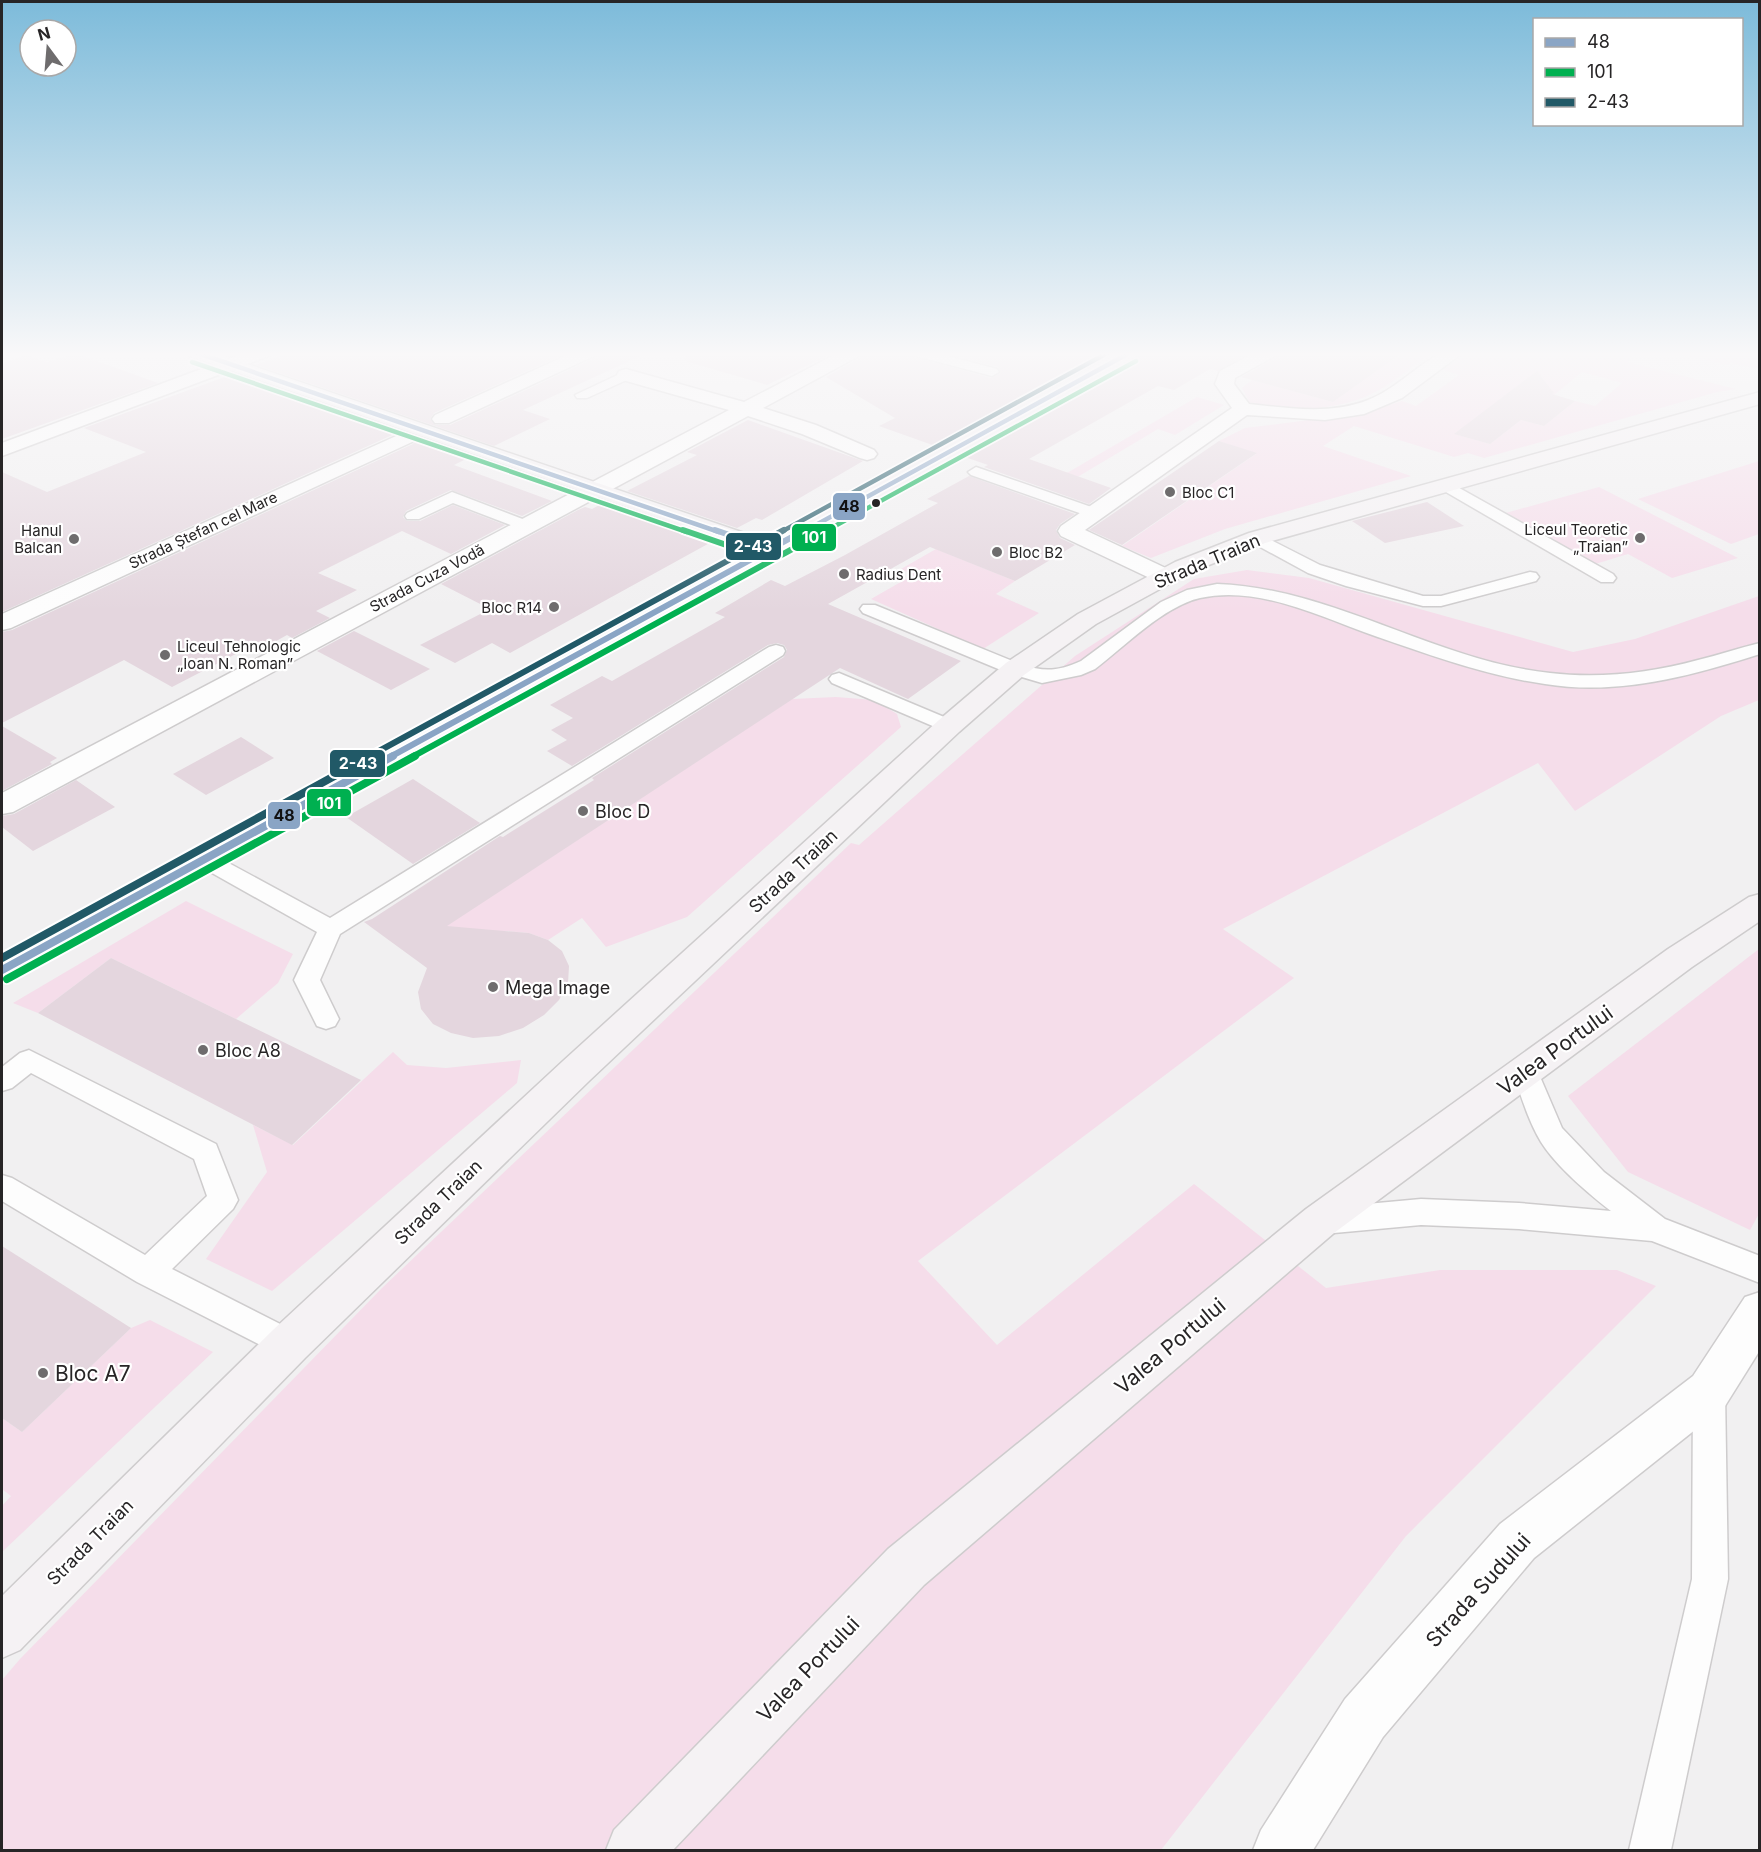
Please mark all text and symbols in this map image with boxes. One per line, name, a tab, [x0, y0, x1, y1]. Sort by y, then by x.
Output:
north arrow	[18, 18, 78, 78]
legend	[1533, 18, 1743, 126]
text: N	[35, 22, 52, 45]
text: 48	[1587, 31, 1610, 52]
text: 101	[1587, 61, 1613, 82]
text: 2-43	[1587, 91, 1629, 112]
place label: Bloc C1	[1182, 483, 1234, 502]
marker: Bloc C1	[1163, 485, 1177, 499]
street label: Strada Ștefan cel Mare	[126, 487, 280, 573]
line badge: 48	[832, 492, 866, 521]
text: 48	[838, 496, 860, 516]
unlabelled marker	[870, 497, 882, 509]
place label: Liceul Teoretic „Traian”	[1524, 520, 1628, 556]
place label: Hanul Balcan	[14, 521, 62, 557]
line badge: 101	[791, 523, 837, 552]
text: 101	[802, 527, 826, 547]
street label: Strada Traian	[1151, 529, 1263, 593]
marker: Liceul Teoretic „Traian”	[1633, 531, 1647, 545]
marker: Hanul Balcan	[67, 532, 81, 546]
line badge: 2-43	[725, 532, 782, 561]
text: 2-43	[734, 536, 772, 556]
street label: Strada Cuza Vodă	[366, 540, 488, 616]
place label: Bloc B2	[1009, 543, 1063, 562]
marker: Bloc B2	[990, 545, 1004, 559]
place label: Radius Dent	[856, 565, 941, 584]
marker: Radius Dent	[837, 567, 851, 581]
place label: Bloc R14	[481, 598, 542, 617]
marker: Bloc R14	[547, 600, 561, 614]
place label: Liceul Tehnologic „Ioan N. Roman”	[177, 637, 301, 673]
marker: Liceul Tehnologic „Ioan N. Roman”	[158, 648, 172, 662]
line badge: 2-43	[329, 749, 386, 778]
text: 2-43	[339, 753, 377, 773]
line badge: 101	[306, 788, 352, 817]
text: 101	[317, 793, 341, 813]
line badge: 48	[267, 801, 301, 830]
place label: Bloc D	[595, 801, 650, 822]
marker: Bloc D	[576, 804, 590, 818]
text: 48	[273, 805, 295, 825]
street label: Strada Traian	[744, 825, 842, 917]
place label: Mega Image	[505, 977, 610, 998]
marker: Mega Image	[486, 980, 500, 994]
street label: Valea Portului	[1492, 1000, 1618, 1100]
place label: Bloc A8	[215, 1040, 281, 1061]
marker: Bloc A8	[196, 1043, 210, 1057]
street label: Strada Traian	[390, 1155, 486, 1249]
street label: Valea Portului	[1110, 1293, 1230, 1399]
place label: Bloc A7	[55, 1361, 131, 1386]
marker: Bloc A7	[36, 1366, 50, 1380]
street label: Strada Traian	[43, 1495, 137, 1589]
street label: Strada Sudului	[1420, 1528, 1536, 1652]
street label: Valea Portului	[752, 1611, 864, 1727]

